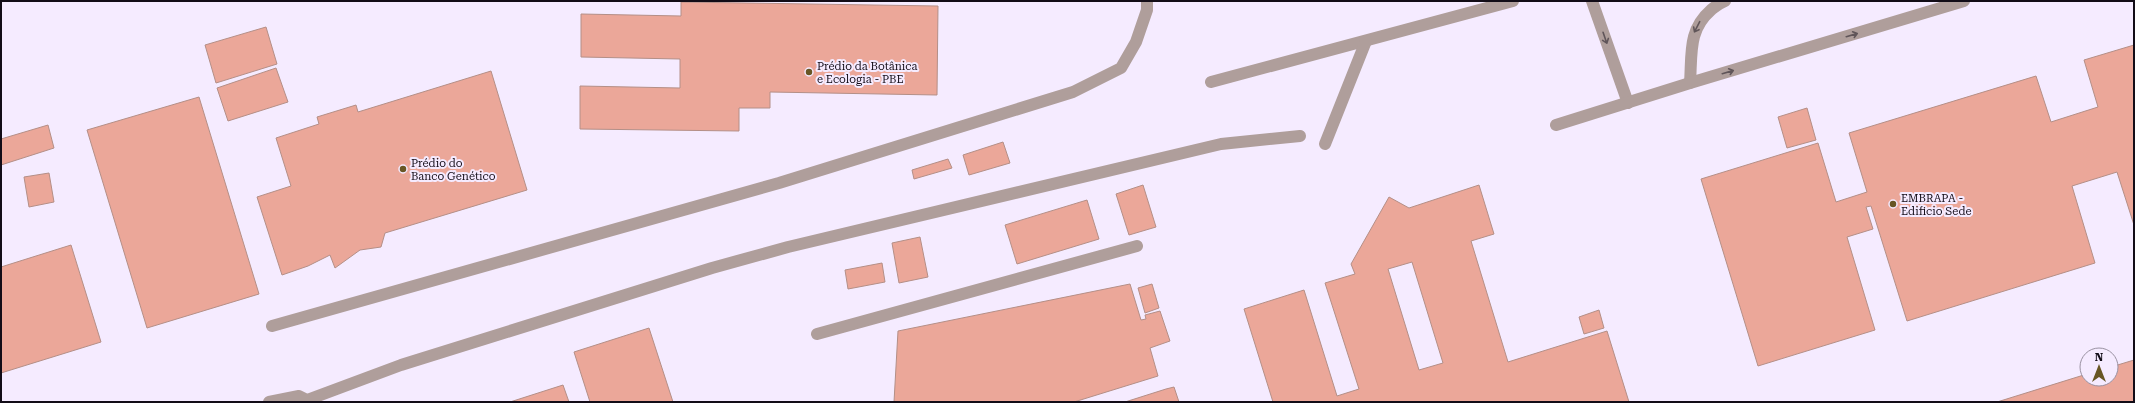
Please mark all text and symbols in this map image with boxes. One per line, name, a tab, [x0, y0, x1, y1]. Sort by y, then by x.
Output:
one-way arrow	[1693, 21, 1700, 33]
one-way arrow	[1601, 31, 1609, 43]
one-way arrow	[1846, 31, 1859, 38]
place label: Prédio da Botânica e Ecologia - PBE	[817, 60, 917, 86]
marker: Prédio da Botânica e Ecologia - PBE	[804, 67, 814, 77]
one-way arrow	[1721, 68, 1734, 75]
place label: Prédio do Banco Genético	[411, 157, 496, 183]
marker: Prédio do Banco Genético	[398, 164, 408, 174]
place label: EMBRAPA - Edificio Sede	[1901, 192, 1972, 218]
marker: EMBRAPA - Edificio Sede	[1888, 199, 1898, 209]
north arrow	[2079, 347, 2119, 387]
text: N	[2095, 351, 2104, 364]

